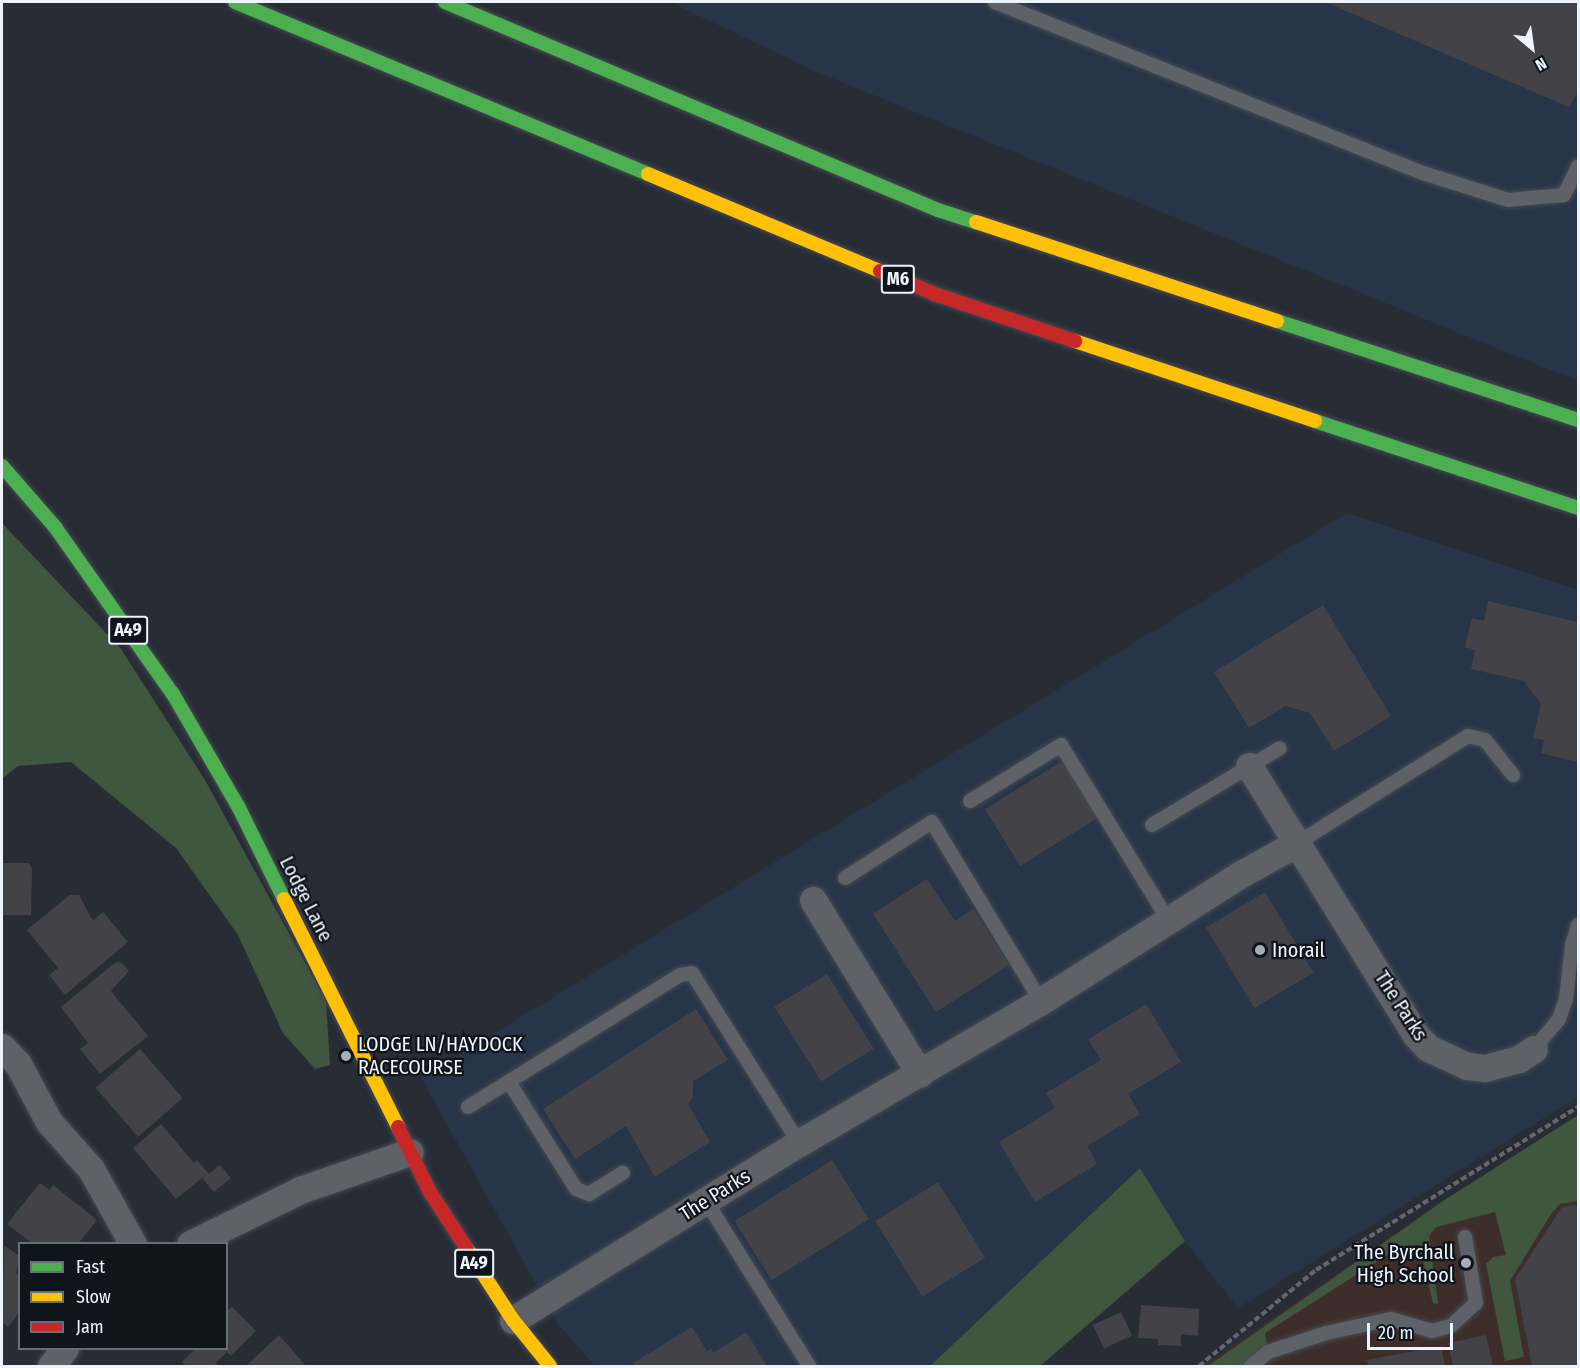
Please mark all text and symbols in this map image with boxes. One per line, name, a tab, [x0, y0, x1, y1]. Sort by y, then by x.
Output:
north arrow	[1502, 18, 1562, 78]
text: N	[1532, 54, 1550, 75]
road number: M6	[880, 264, 916, 294]
road number: A49	[107, 615, 149, 645]
street label: Lodge Lane	[274, 852, 338, 946]
place label: Inorail	[1272, 938, 1325, 962]
marker: Inorail	[1253, 943, 1267, 957]
street label: The Parks	[1370, 967, 1432, 1045]
place label: LODGE LN/HAYDOCK RACECOURSE	[358, 1032, 523, 1079]
marker: LODGE LN/HAYDOCK RACECOURSE	[339, 1049, 353, 1063]
street label: The Parks	[675, 1164, 755, 1226]
place label: The Byrchall High School	[1354, 1240, 1454, 1287]
legend	[18, 1242, 228, 1350]
road number: A49	[453, 1248, 495, 1278]
text: Fast	[76, 1256, 105, 1278]
marker: The Byrchall High School	[1459, 1256, 1473, 1270]
text: Slow	[76, 1286, 111, 1308]
scale bar	[1370, 1311, 1456, 1349]
text: Jam	[76, 1316, 104, 1338]
text: 20 m	[1378, 1322, 1413, 1344]

